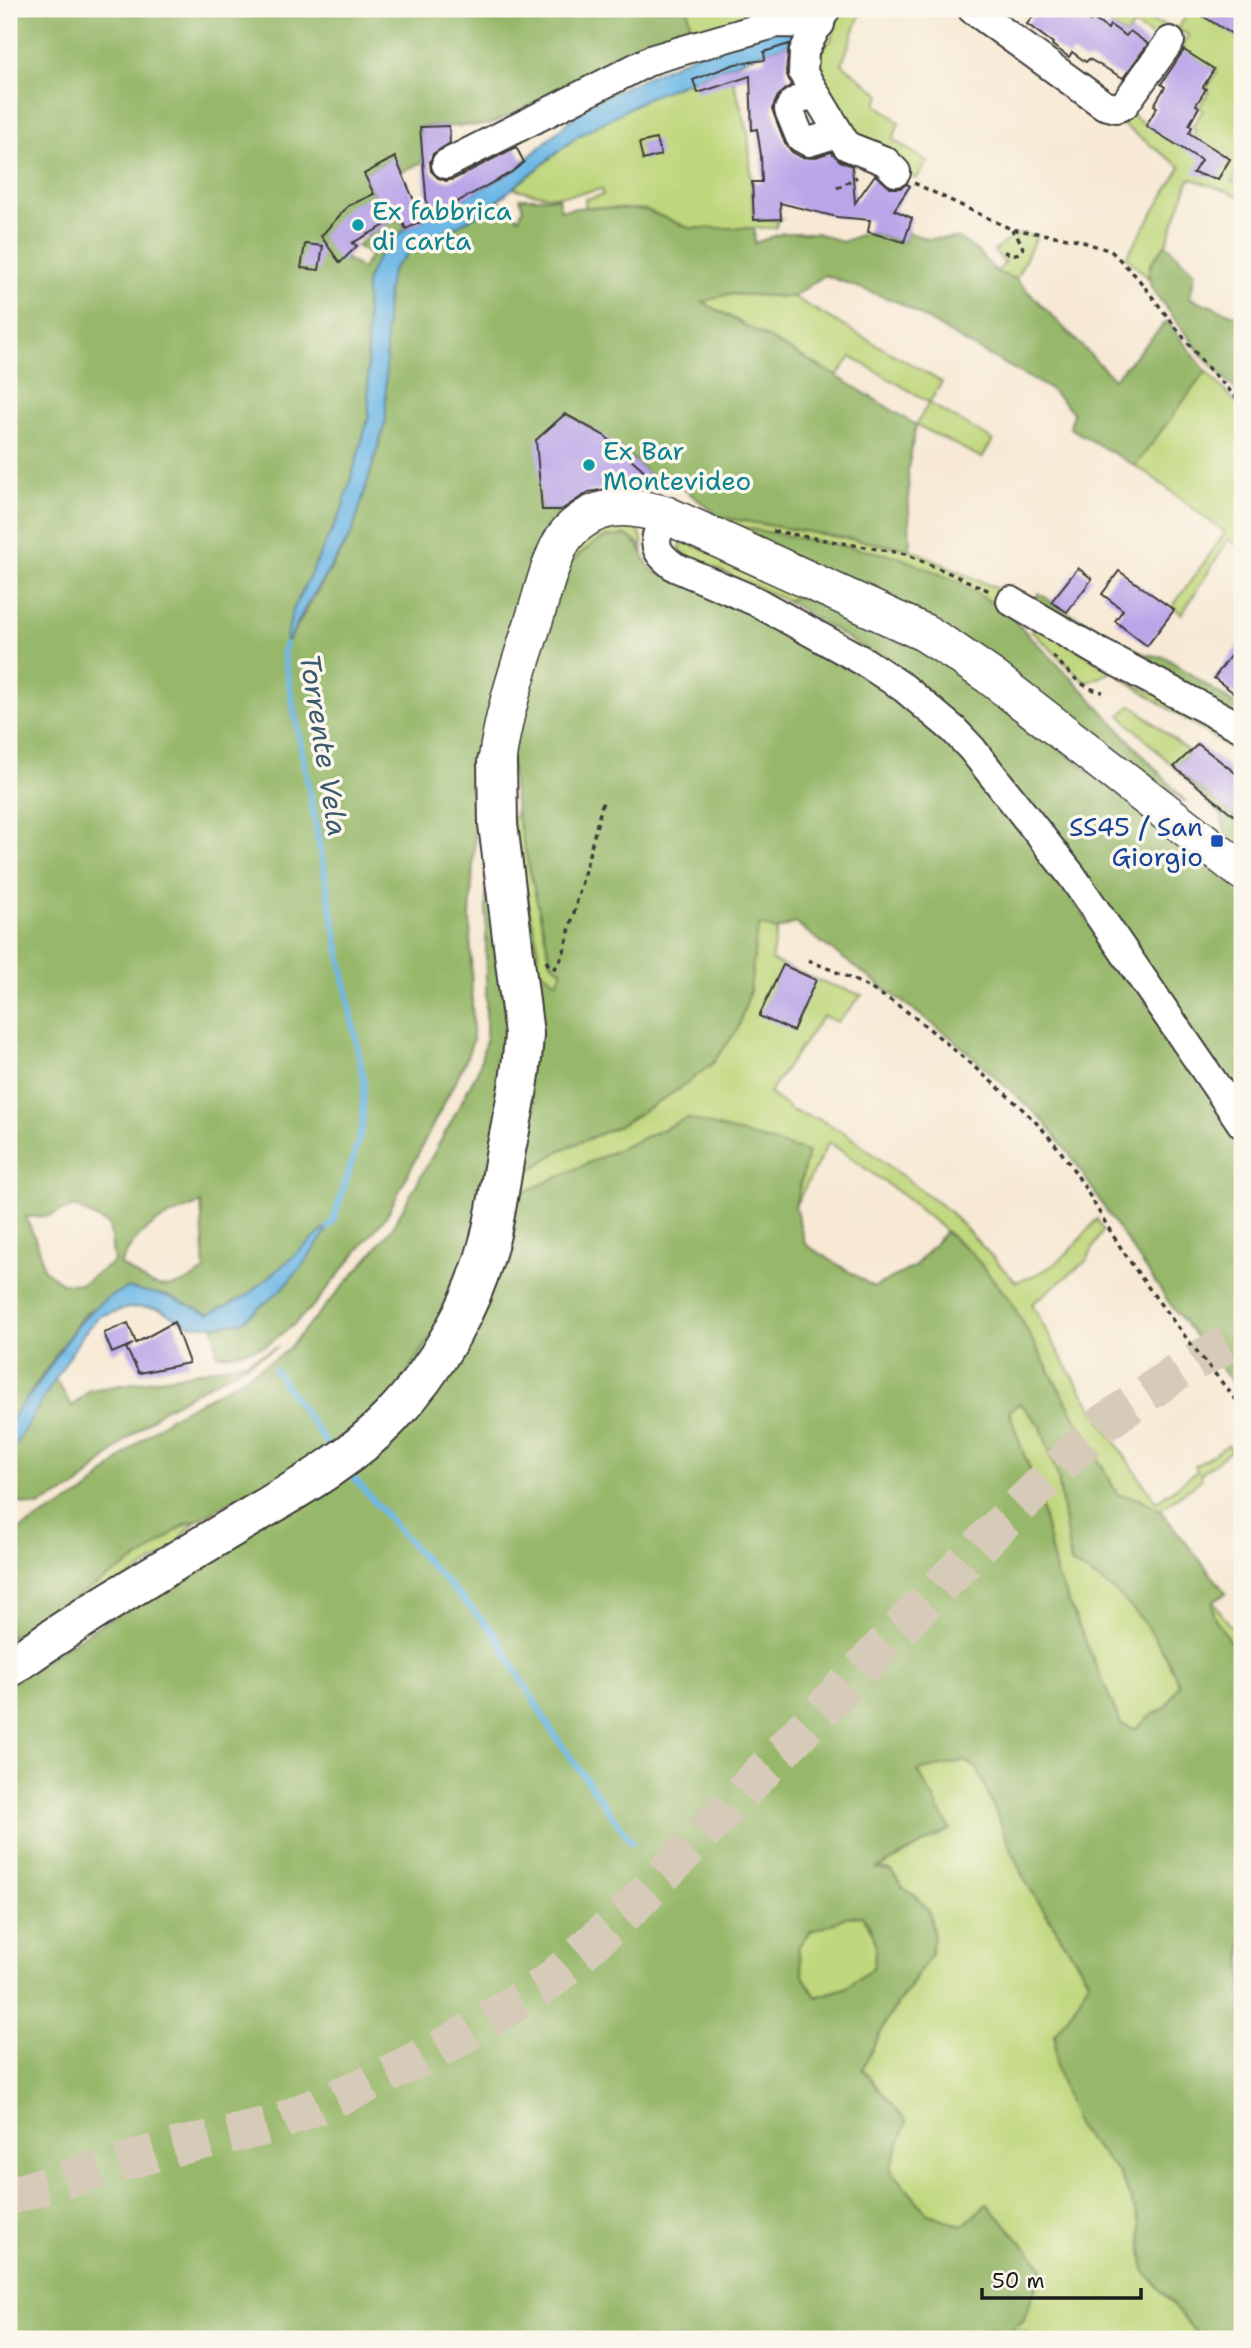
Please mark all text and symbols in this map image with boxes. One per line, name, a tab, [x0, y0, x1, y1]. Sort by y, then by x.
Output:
place label: Ex fabbrica di carta	[372, 193, 512, 258]
marker: Ex fabbrica di carta	[350, 217, 366, 233]
place label: Ex Bar Montevideo	[603, 433, 751, 498]
marker: Ex Bar Montevideo	[581, 457, 597, 473]
water label: Torrente Vela	[291, 651, 357, 839]
place label: SS45 / San Giorgio	[1069, 809, 1203, 874]
marker: SS45 / San Giorgio	[1209, 833, 1225, 849]
scale bar	[982, 2257, 1141, 2301]
text: 50 m	[992, 2267, 1045, 2295]

